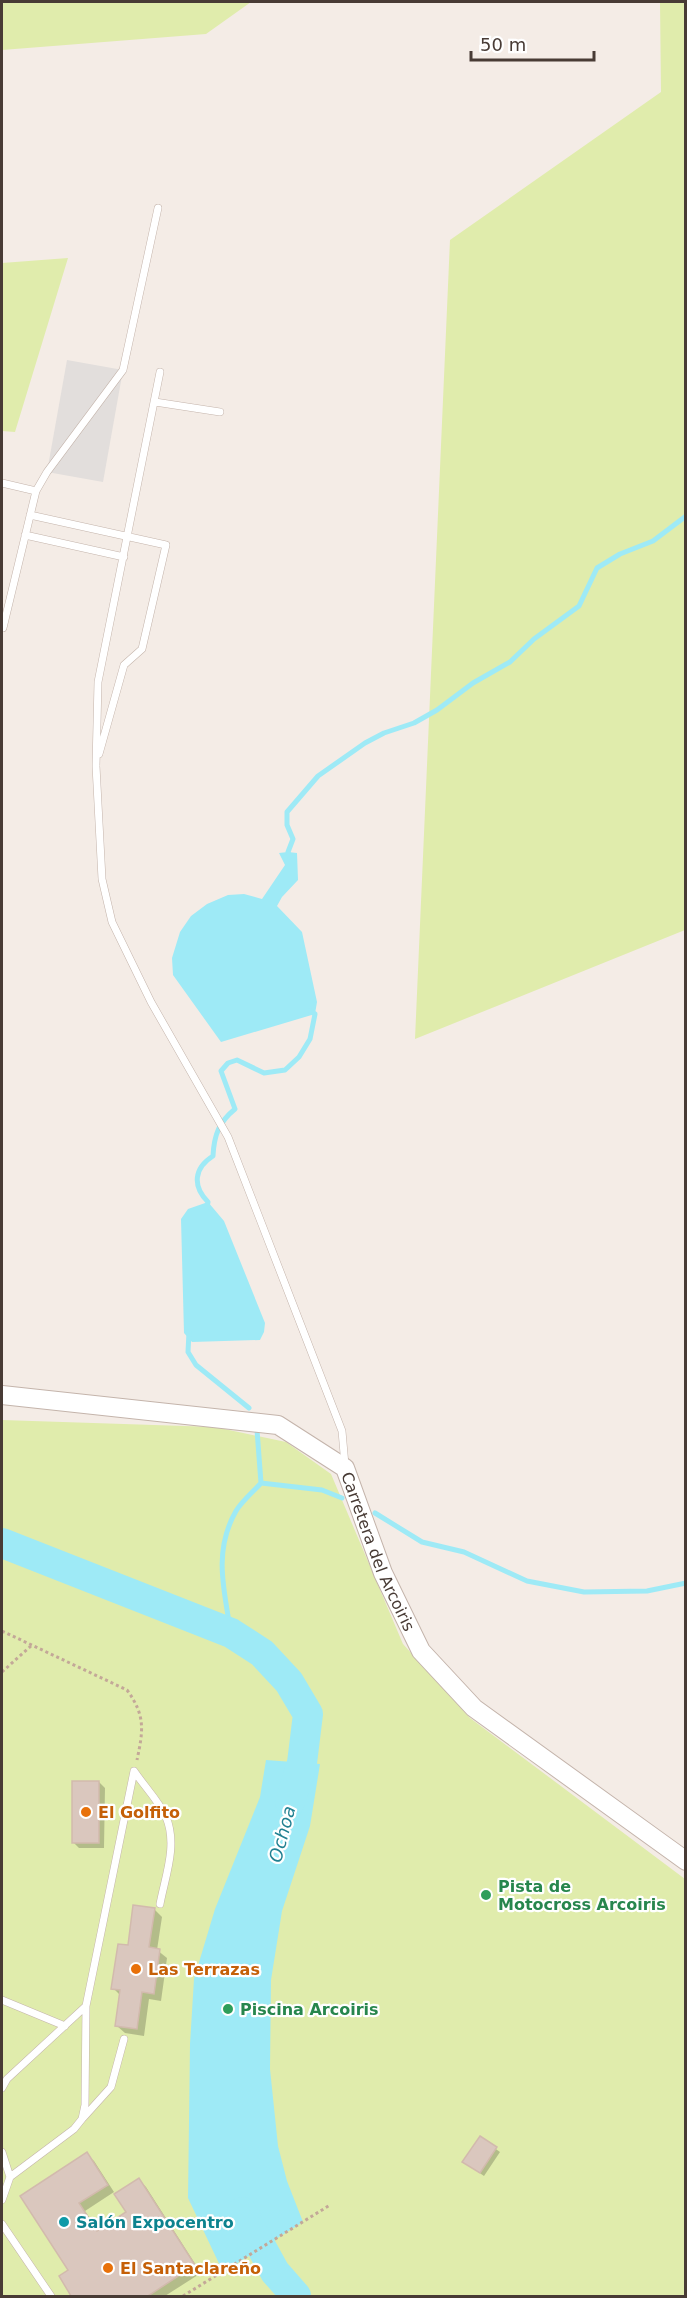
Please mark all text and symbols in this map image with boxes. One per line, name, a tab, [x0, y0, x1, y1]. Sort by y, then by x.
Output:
scale bar	[471, 24, 594, 62]
text: 50 m	[480, 34, 526, 55]
street label: Carretera del Arcoiris	[338, 1469, 419, 1634]
place label: El Golfito	[98, 1803, 180, 1822]
water label: Ochoa	[264, 1804, 300, 1864]
marker: El Golfito	[79, 1805, 93, 1819]
place label: Pista de Motocross Arcoiris	[498, 1877, 666, 1914]
marker: Pista de Motocross Arcoiris	[479, 1888, 493, 1902]
place label: Las Terrazas	[148, 1960, 260, 1979]
marker: Las Terrazas	[129, 1962, 143, 1976]
place label: Piscina Arcoiris	[240, 2000, 379, 2019]
marker: Piscina Arcoiris	[221, 2002, 235, 2016]
place label: Salón Expocentro	[76, 2213, 234, 2232]
marker: Salón Expocentro	[57, 2215, 71, 2229]
place label: El Santaclareño	[120, 2259, 261, 2278]
marker: El Santaclareño	[101, 2261, 115, 2275]

